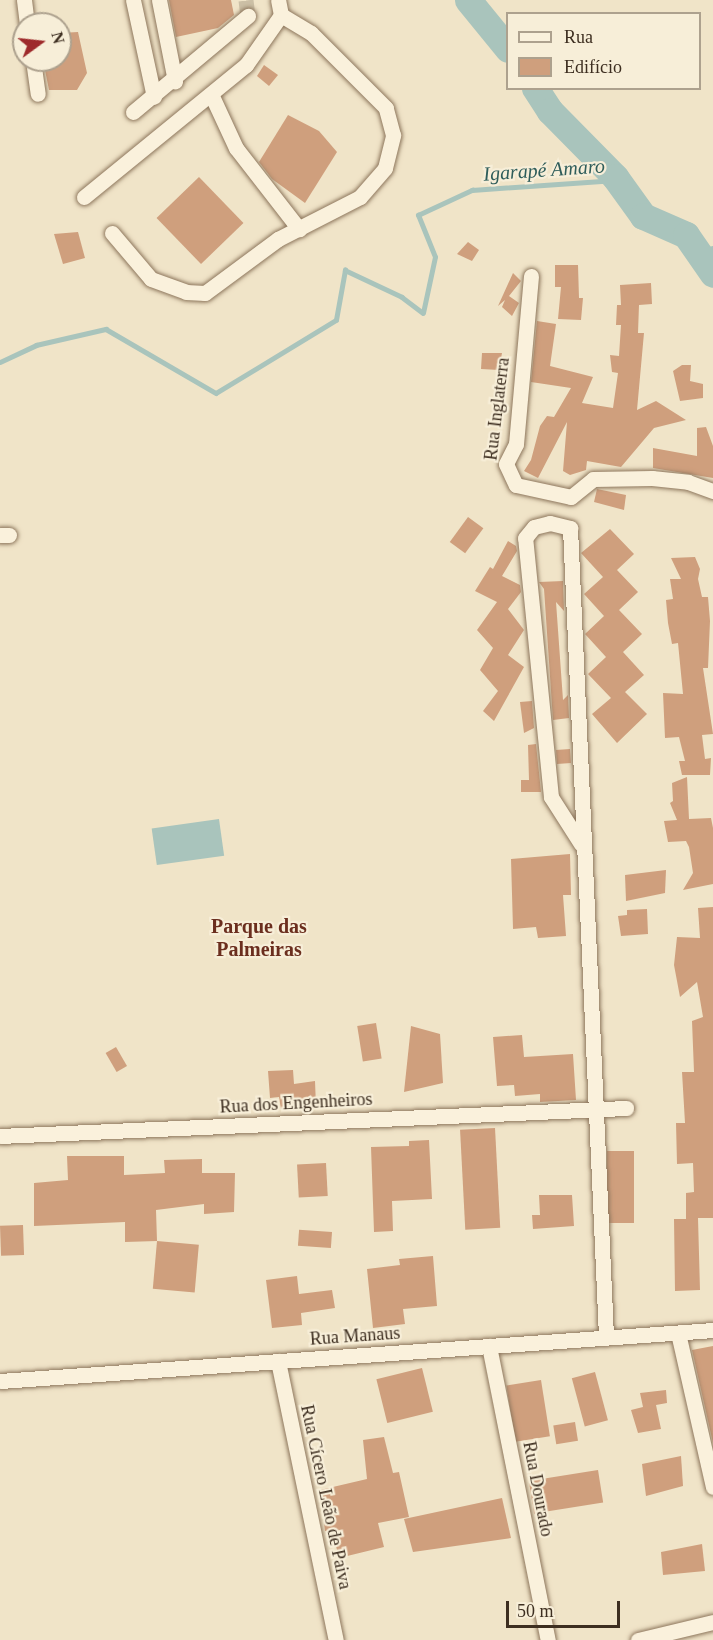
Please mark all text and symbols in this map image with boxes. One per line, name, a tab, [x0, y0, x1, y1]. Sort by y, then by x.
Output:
north arrow	[12, 12, 72, 72]
legend	[506, 12, 701, 90]
text: Rua	[564, 27, 593, 47]
text: N	[48, 30, 68, 46]
text: Edifício	[564, 57, 622, 77]
water label: Igarapé Amaro	[482, 154, 606, 186]
street label: Rua Inglaterra	[480, 356, 514, 462]
district label: Parque das Palmeiras	[211, 915, 307, 962]
street label: Rua dos Engenheiros	[219, 1088, 373, 1118]
street label: Rua Manaus	[309, 1322, 401, 1350]
street label: Rua Cícero Leão de Paiva	[296, 1403, 356, 1591]
street label: Rua Dourado	[518, 1440, 558, 1538]
scale bar	[509, 1589, 623, 1627]
text: 50 m	[517, 1601, 554, 1621]

